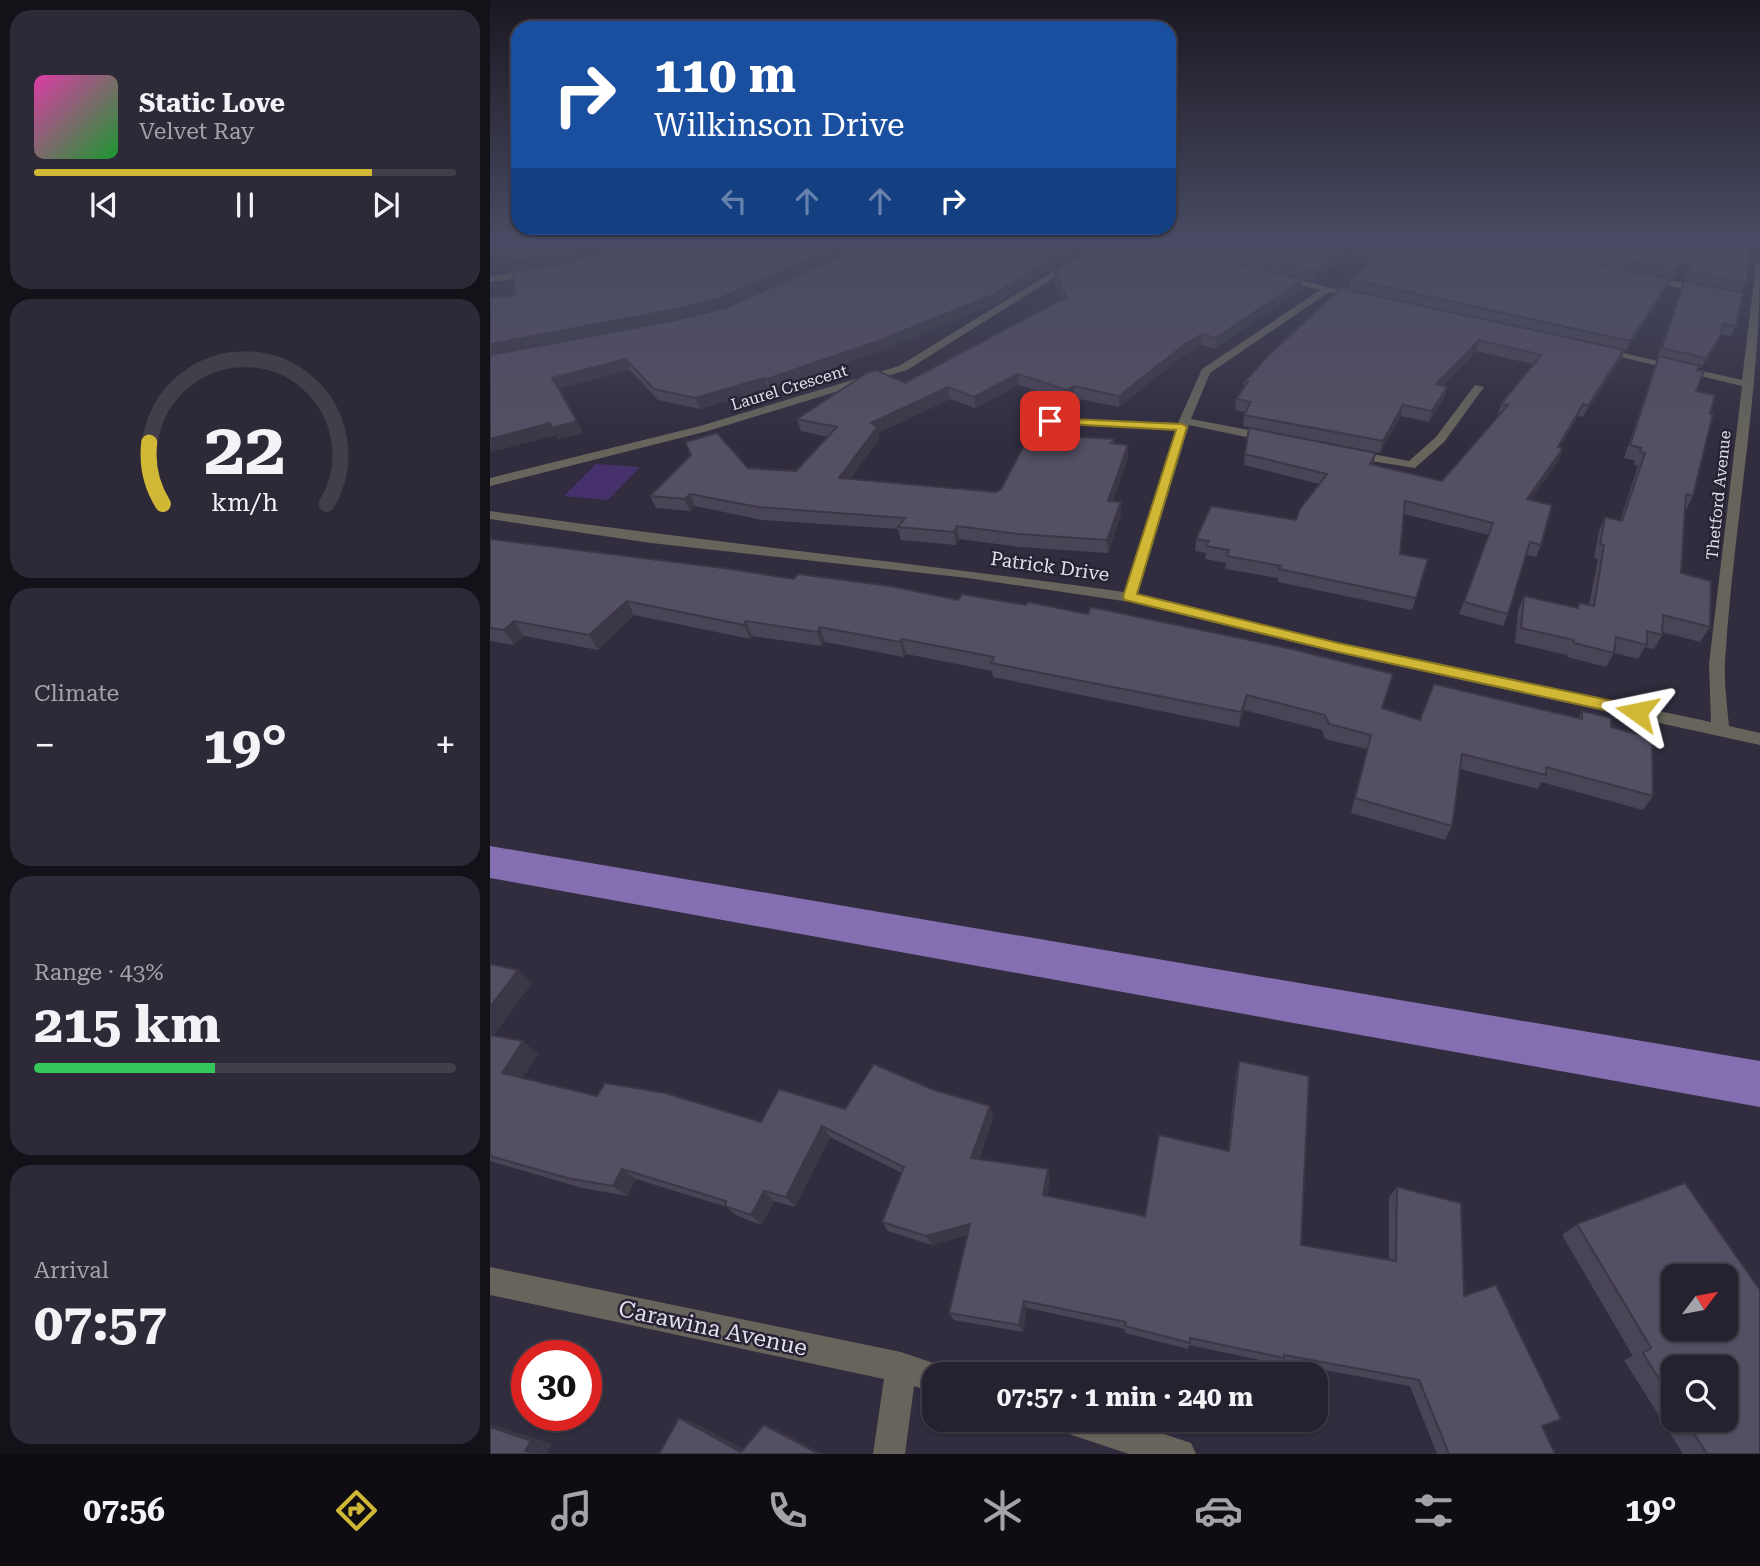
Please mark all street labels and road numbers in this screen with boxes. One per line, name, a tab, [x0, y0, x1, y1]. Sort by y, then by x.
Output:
street label: Laurel Crescent	[729, 361, 850, 414]
street label: Thetford Avenue	[1702, 429, 1735, 561]
street label: Patrick Drive	[989, 547, 1111, 586]
street label: Carawina Avenue	[616, 1295, 810, 1362]

